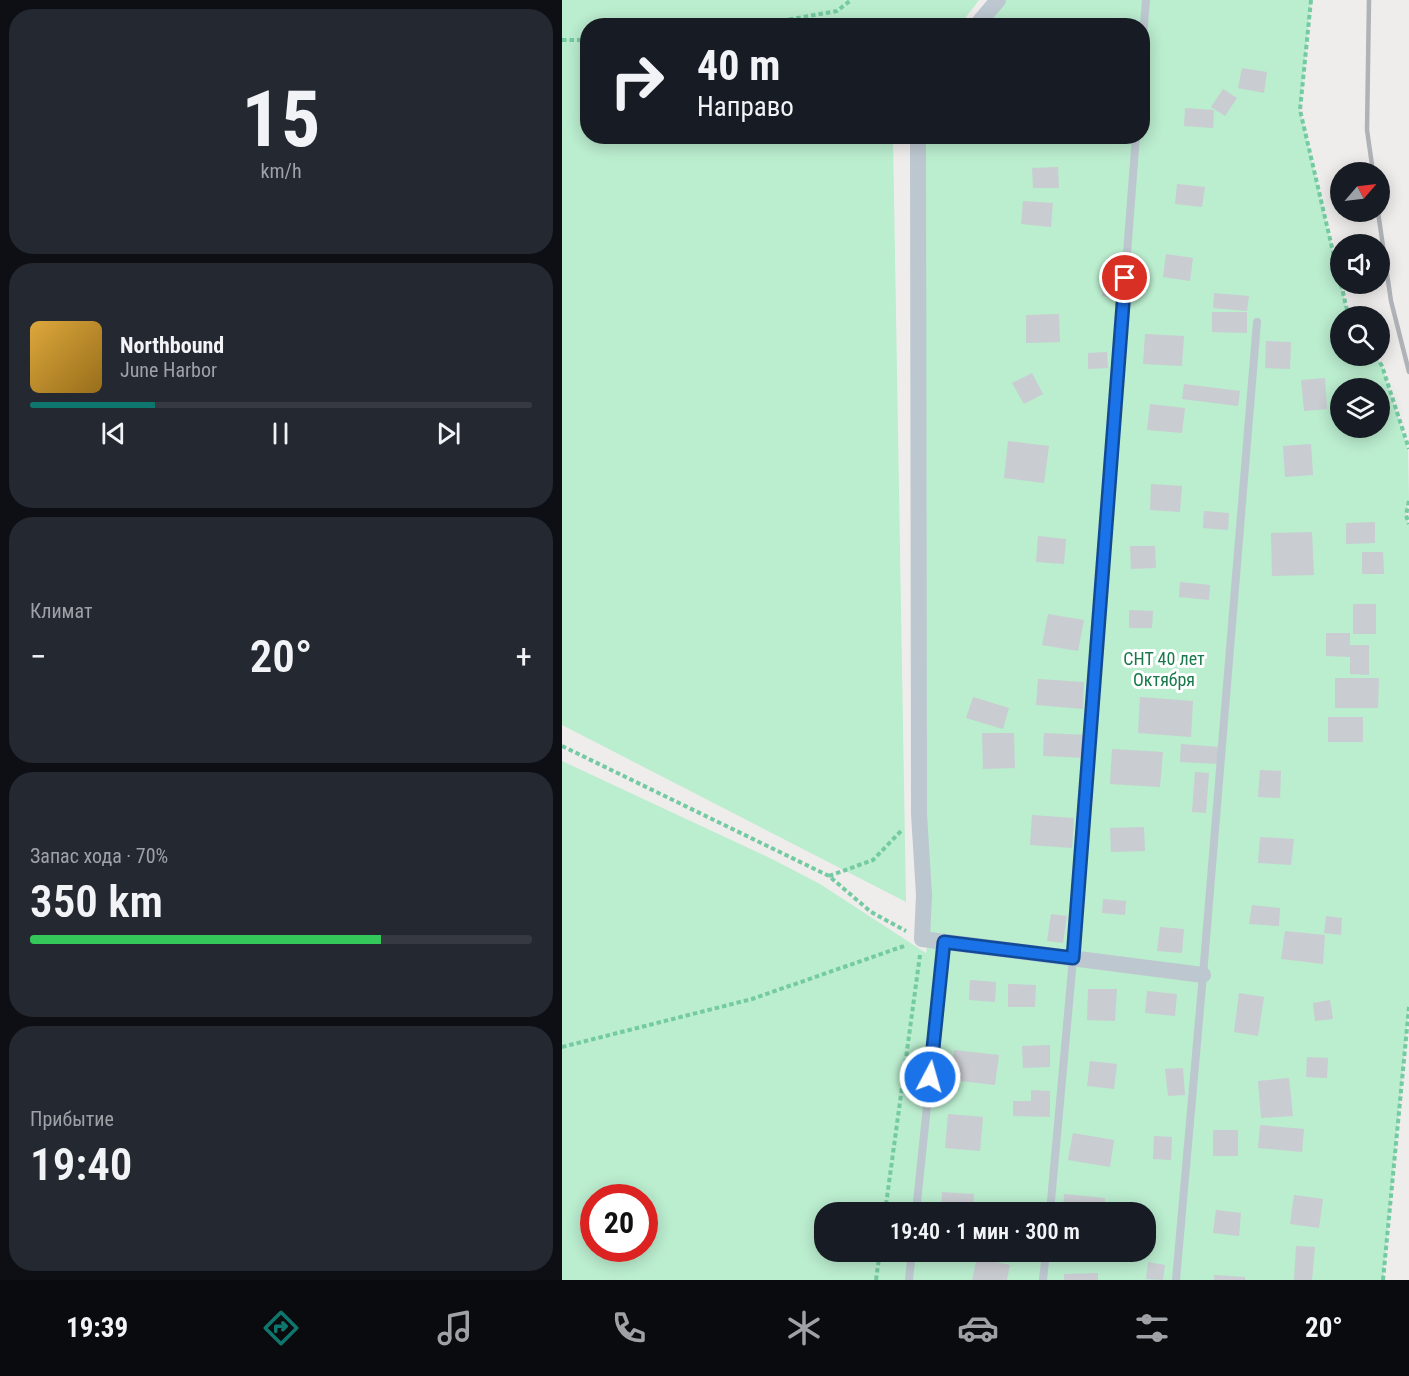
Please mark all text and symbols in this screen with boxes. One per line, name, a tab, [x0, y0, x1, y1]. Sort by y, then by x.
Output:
text: 40 m	[697, 41, 780, 90]
icon: right	[598, 42, 676, 120]
text: 15	[242, 74, 320, 165]
text: Направо	[697, 91, 794, 123]
text: km/h	[260, 159, 302, 183]
north arrow	[1330, 162, 1390, 222]
map controls	[1330, 162, 1390, 438]
button: sound	[1330, 234, 1390, 294]
pin	[1099, 252, 1150, 303]
icon: arrive	[1108, 261, 1141, 294]
button: search	[1330, 306, 1390, 366]
text: Northbound	[120, 333, 224, 358]
text: June Harbor	[120, 358, 217, 382]
button: layers	[1330, 378, 1390, 438]
icon: previous	[97, 417, 130, 450]
icon: pause	[264, 417, 297, 450]
icon: next	[432, 417, 465, 450]
text: Климат	[30, 599, 92, 623]
text: 20°	[250, 630, 312, 683]
text: −	[30, 637, 47, 676]
text: +	[516, 637, 532, 676]
park label: СНТ 40 лет Октября	[1123, 648, 1205, 690]
text: Запас хода · 70%	[30, 844, 168, 868]
text: 350 km	[30, 875, 163, 928]
position arrow	[898, 1045, 962, 1109]
text: Прибытие	[30, 1107, 114, 1131]
text: 19:40	[30, 1138, 132, 1191]
speed limit sign: 20	[580, 1184, 658, 1262]
text: 19:40 · 1 мин · 300 m	[890, 1219, 1080, 1244]
icon: directions	[260, 1307, 302, 1349]
icon: music	[434, 1307, 476, 1349]
icon: phone	[608, 1307, 650, 1349]
icon: climate	[783, 1307, 825, 1349]
icon: car	[957, 1307, 999, 1349]
icon: filters	[1131, 1307, 1173, 1349]
text: 19:39	[66, 1312, 128, 1344]
text: 20°	[1305, 1312, 1343, 1344]

